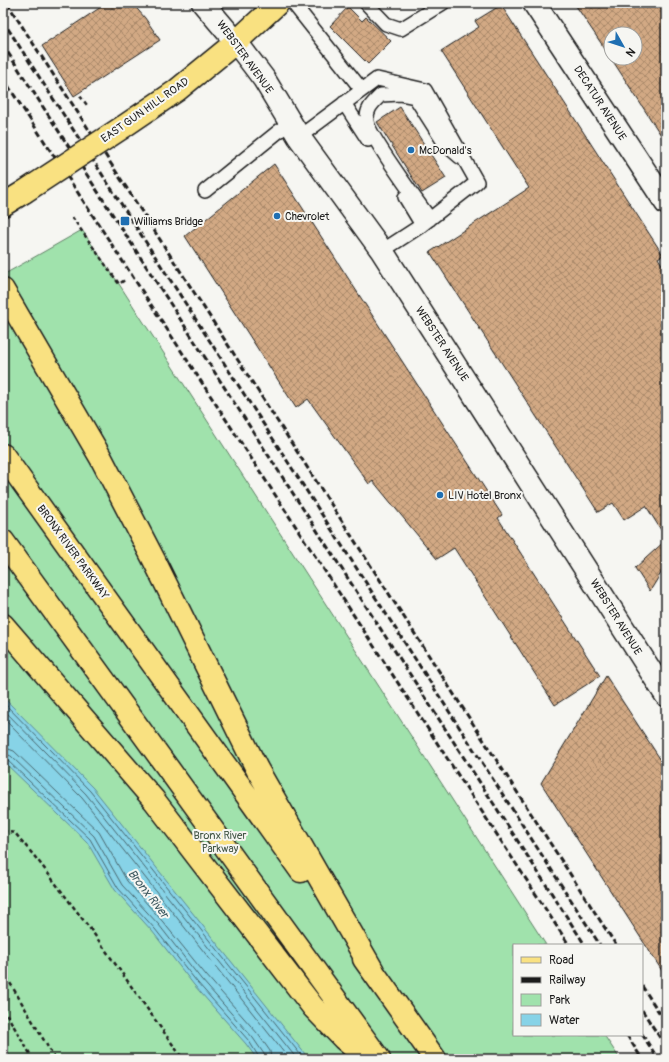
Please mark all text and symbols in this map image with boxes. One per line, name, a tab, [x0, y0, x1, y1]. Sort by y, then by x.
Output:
street label: WEBSTER AVENUE	[214, 18, 276, 96]
north arrow	[603, 26, 643, 66]
text: N	[623, 45, 638, 59]
street label: DECATUR AVENUE	[571, 63, 629, 143]
street label: EAST GUN HILL ROAD	[99, 75, 192, 145]
place label: McDonald's	[419, 144, 472, 157]
marker: McDonald's	[406, 145, 416, 155]
place label: Chevrolet	[285, 210, 330, 223]
marker: Chevrolet	[272, 211, 282, 221]
marker: Williams Bridge	[119, 215, 131, 227]
place label: Williams Bridge	[134, 215, 204, 228]
street label: WEBSTER AVENUE	[413, 304, 471, 384]
place label: LIV Hotel Bronx	[448, 489, 521, 502]
marker: LIV Hotel Bronx	[435, 490, 445, 500]
street label: BRONX RIVER PARKWAY	[34, 502, 112, 602]
street label: WEBSTER AVENUE	[587, 577, 645, 658]
park label: Bronx River Parkway	[194, 829, 246, 855]
water label: Bronx River	[124, 867, 173, 923]
legend	[513, 944, 643, 1036]
text: Road	[549, 953, 574, 968]
text: Railway	[549, 973, 585, 988]
text: Park	[549, 993, 570, 1008]
text: Water	[549, 1013, 580, 1028]

